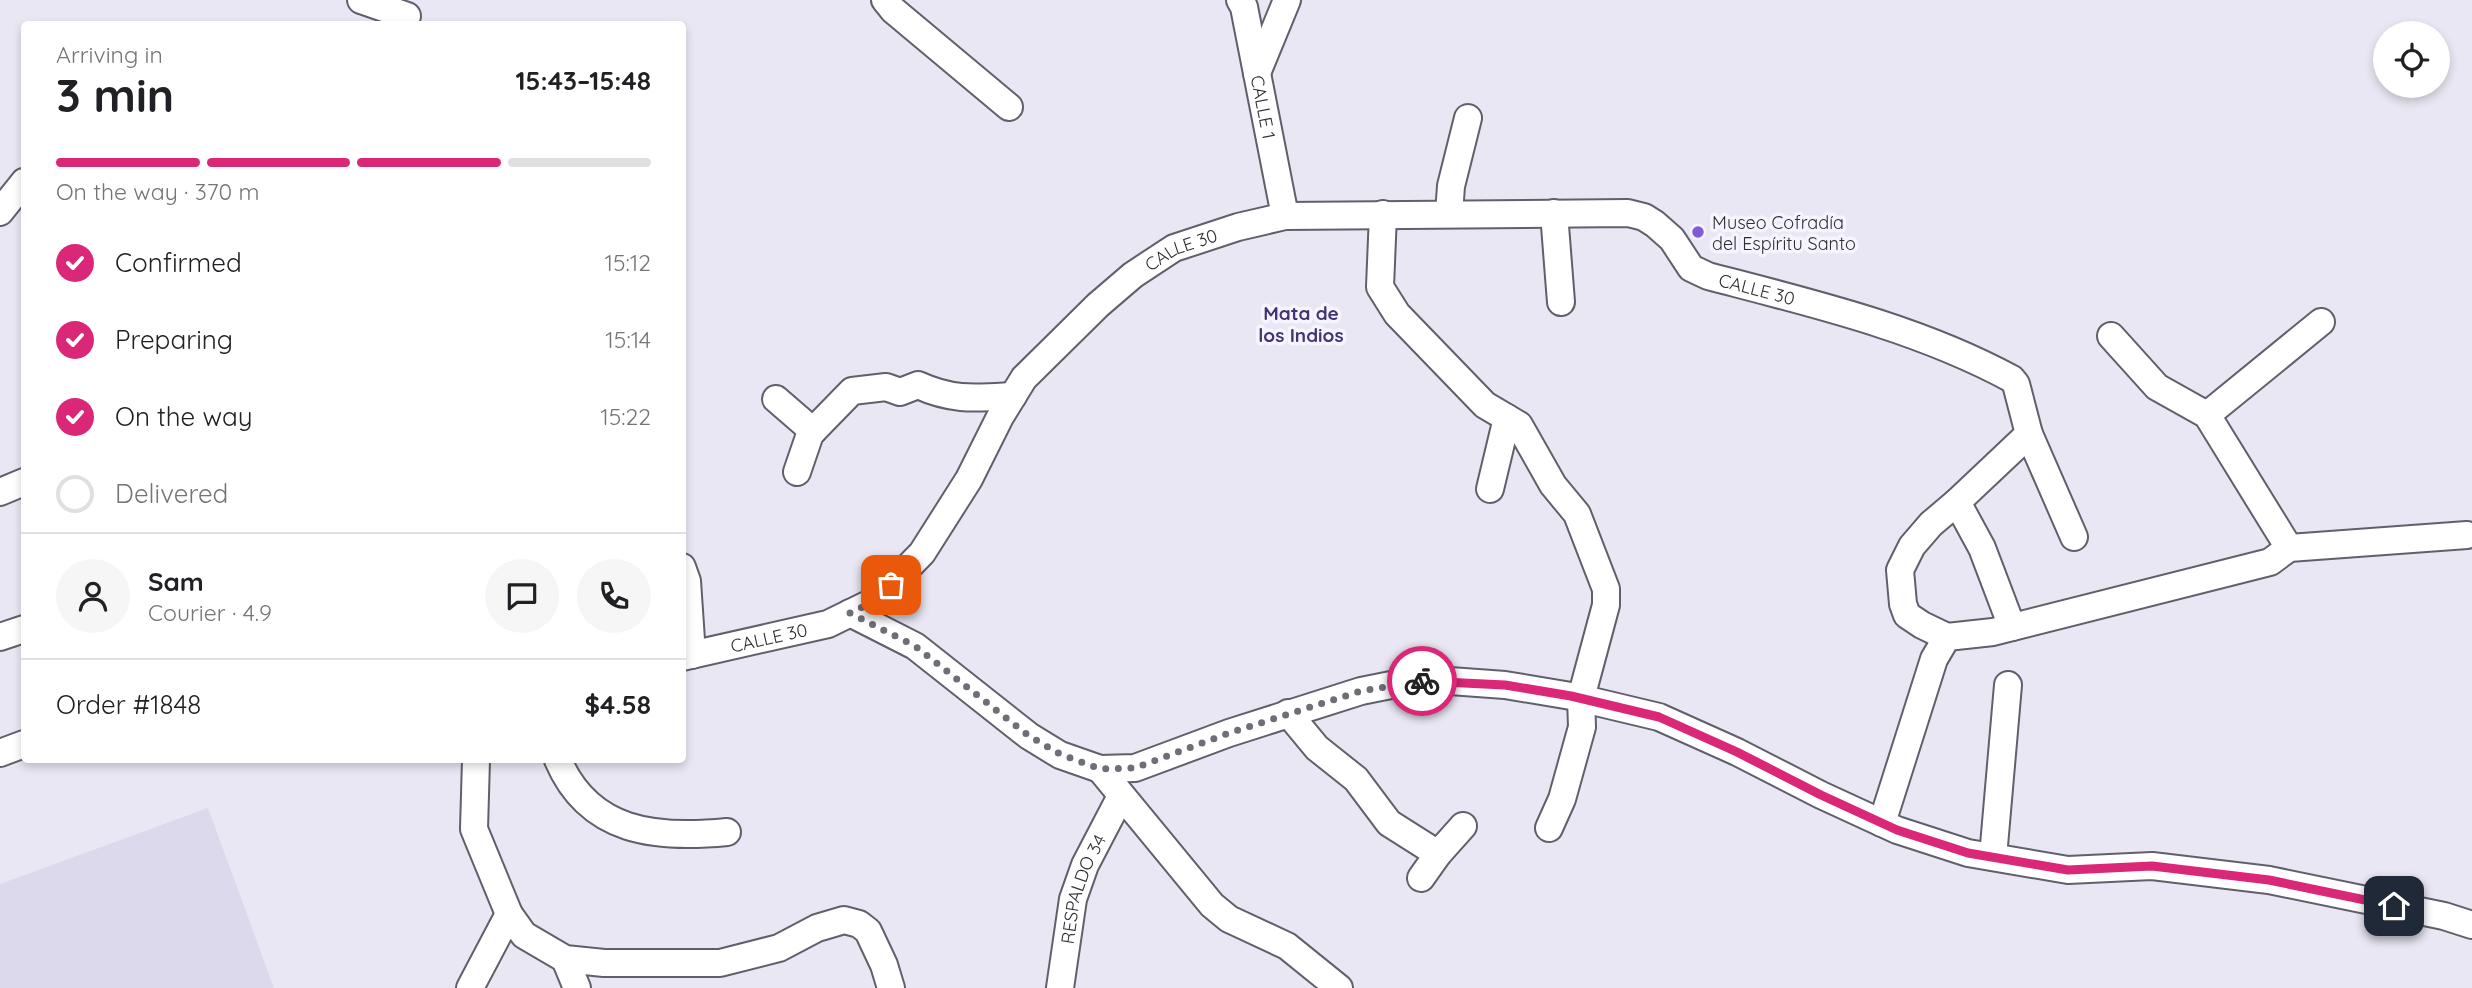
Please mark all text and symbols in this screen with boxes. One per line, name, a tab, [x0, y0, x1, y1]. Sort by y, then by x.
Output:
map controls	[2373, 21, 2450, 98]
button: locate	[2373, 21, 2450, 98]
text: Arriving in	[56, 40, 163, 69]
text: 15:43–15:48	[515, 64, 651, 97]
text: 3 min	[56, 66, 174, 124]
street label: CALLE 1	[1246, 73, 1281, 141]
text: On the way · 370 m	[56, 177, 260, 206]
place label: Museo Cofradía del Espíritu Santo	[1712, 211, 1856, 255]
street label: CALLE 30	[1140, 223, 1220, 276]
marker: Museo Cofradía del Espíritu Santo	[1690, 224, 1706, 240]
icon: check	[56, 244, 94, 282]
text: Confirmed	[115, 246, 242, 279]
text: 15:12	[604, 248, 651, 277]
street label: CALLE 30	[1716, 268, 1798, 310]
district label: Mata de los Indios	[1258, 301, 1344, 347]
icon: check	[56, 321, 94, 359]
text: Preparing	[115, 323, 233, 356]
text: 15:14	[605, 325, 651, 354]
icon: check	[56, 398, 94, 436]
text: On the way	[115, 400, 253, 433]
text: 15:22	[600, 402, 651, 431]
text: Delivered	[115, 477, 228, 510]
pin	[861, 555, 921, 615]
button: person	[56, 559, 130, 633]
button: chat	[485, 559, 559, 633]
button: phone	[577, 559, 651, 633]
text: Sam	[148, 565, 204, 598]
icon: bag	[872, 566, 910, 604]
text: Courier · 4.9	[148, 598, 272, 627]
street label: CALLE 30	[728, 618, 809, 657]
courier	[1387, 646, 1457, 716]
icon: bike	[1403, 662, 1441, 700]
text: Order #1848	[56, 688, 201, 721]
text: $4.58	[584, 688, 651, 721]
street label: RESPALDO 34	[1055, 830, 1111, 945]
pin	[2364, 876, 2424, 936]
icon: home	[2375, 887, 2413, 925]

